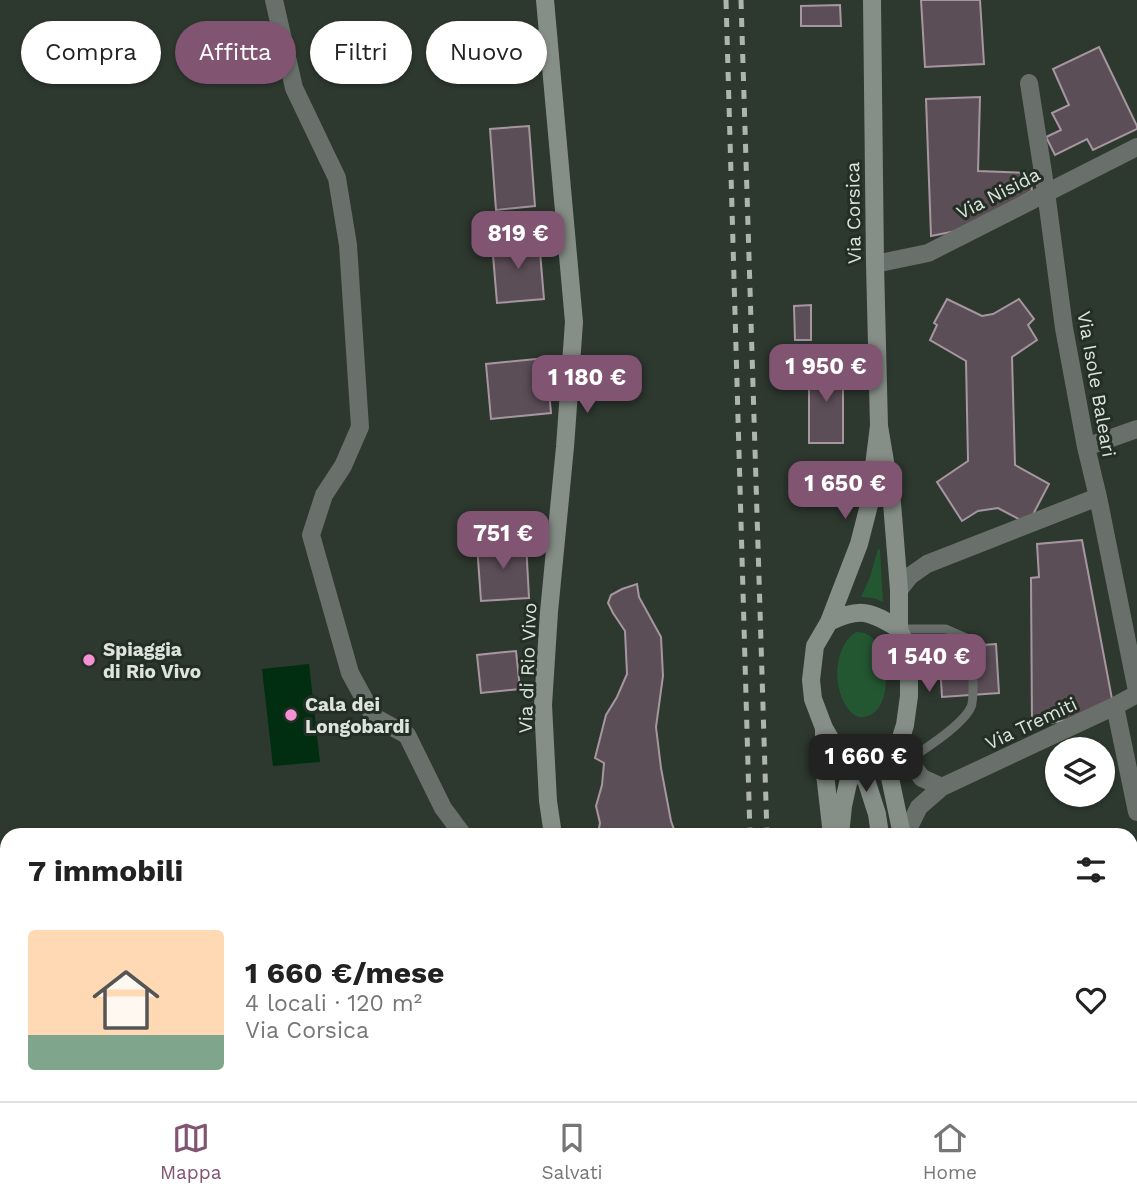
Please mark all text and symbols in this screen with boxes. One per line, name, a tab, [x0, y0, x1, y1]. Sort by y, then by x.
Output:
chip: Compra	[21, 21, 161, 84]
chip: Affitta	[175, 21, 296, 84]
chip: Filtri	[310, 21, 412, 84]
chip: Nuovo	[426, 21, 547, 84]
street label: Via Corsica	[841, 161, 866, 264]
street label: Via Nisida	[953, 162, 1044, 224]
pin: 819 €	[469, 212, 567, 271]
text: 819 €	[487, 220, 549, 247]
street label: Via Isole Baleari	[1072, 309, 1121, 459]
pin: 1 950 €	[761, 344, 891, 404]
text: 1 950 €	[785, 353, 867, 380]
pin: 1 180 €	[522, 356, 652, 415]
text: 1 180 €	[548, 364, 626, 391]
pin: 1 650 €	[780, 462, 910, 521]
text: 1 650 €	[804, 470, 886, 497]
pin: 751 €	[454, 512, 552, 571]
text: 751 €	[473, 520, 533, 547]
street label: Via di Rio Vivo	[514, 602, 541, 734]
pin: 1 540 €	[864, 634, 994, 694]
place label: Spiaggia di Rio Vivo	[103, 638, 201, 683]
text: 1 540 €	[888, 643, 970, 670]
marker: Spiaggia di Rio Vivo	[81, 652, 97, 668]
street label: Via Tremiti	[982, 692, 1081, 755]
place label: Cala dei Longobardi	[305, 693, 410, 738]
marker: Cala dei Longobardi	[283, 707, 299, 723]
pin: 1 660 €	[801, 734, 931, 794]
map controls	[1045, 737, 1115, 807]
button: layers	[1045, 737, 1115, 807]
text: 1 660 €	[825, 743, 907, 770]
icon: filters	[1072, 851, 1110, 889]
text: 7 immobili	[28, 853, 183, 888]
text: 1 660 €/mese	[245, 955, 444, 990]
icon: home	[84, 958, 168, 1042]
icon: heart	[1072, 981, 1110, 1019]
text: 4 locali · 120 m²	[245, 990, 422, 1017]
text: Via Corsica	[245, 1017, 369, 1044]
tab: Mappa	[160, 1119, 221, 1184]
tab: Salvati	[541, 1119, 603, 1184]
tab: Home	[923, 1119, 977, 1184]

